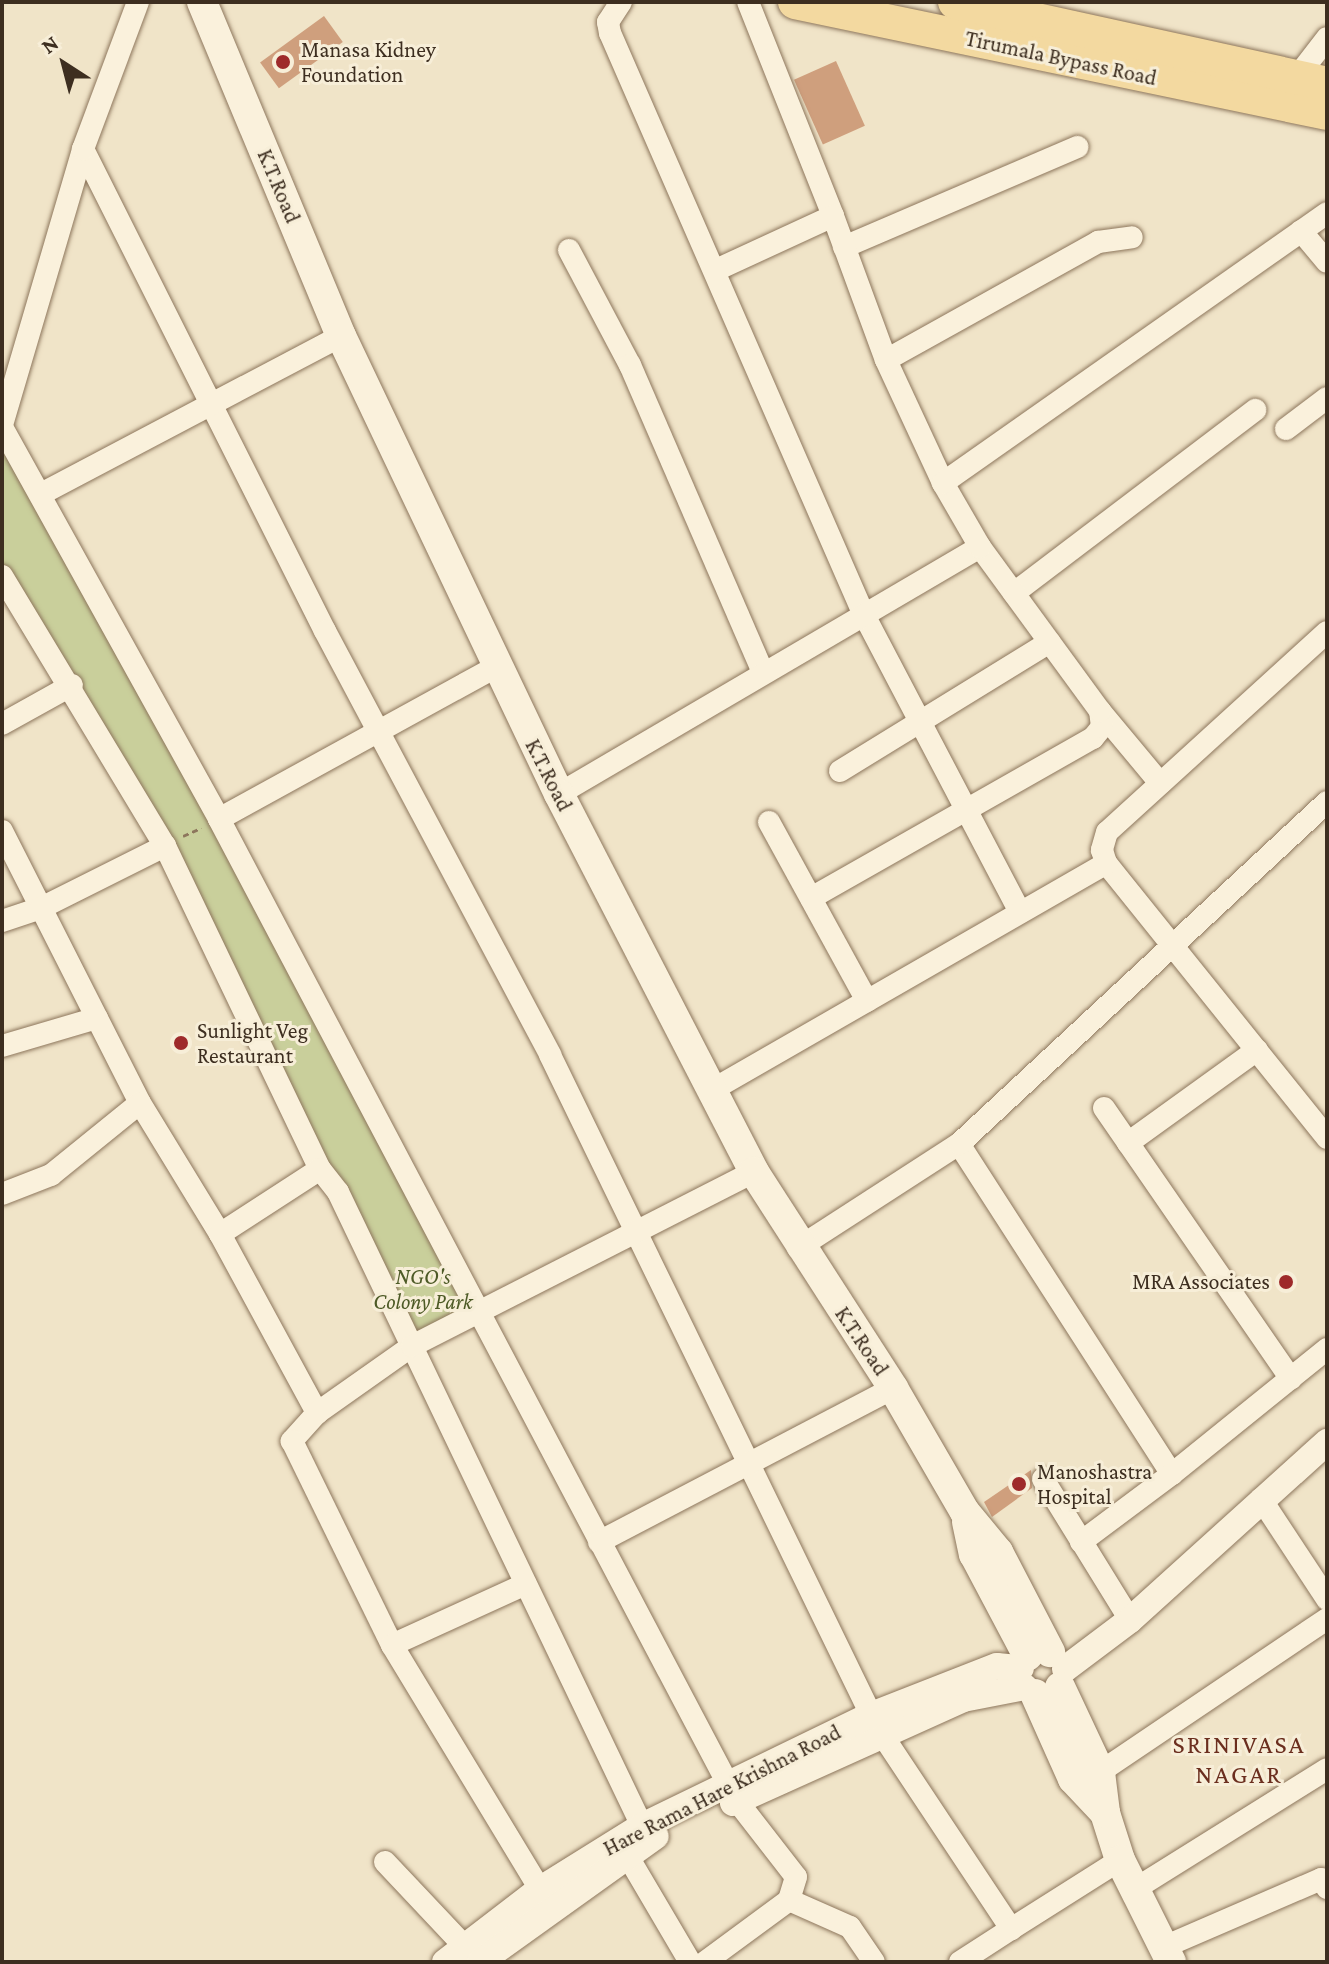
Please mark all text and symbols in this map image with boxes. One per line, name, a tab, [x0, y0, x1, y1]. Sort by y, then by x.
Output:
north arrow	[24, 24, 104, 104]
street label: Tirumala Bypass Road	[963, 25, 1159, 91]
text: N	[36, 30, 63, 59]
place label: Manasa Kidney Foundation	[301, 36, 436, 88]
marker: Manasa Kidney Foundation	[272, 51, 294, 73]
street label: K.T.Road	[252, 145, 306, 227]
street label: K.T.Road	[520, 734, 578, 816]
place label: Sunlight Veg Restaurant	[197, 1017, 308, 1068]
marker: Sunlight Veg Restaurant	[172, 1034, 190, 1052]
park label: NGO's Colony Park	[373, 1263, 473, 1314]
place label: MRA Associates	[1132, 1269, 1270, 1295]
marker: MRA Associates	[1277, 1273, 1295, 1291]
street label: K.T.Road	[829, 1301, 895, 1381]
place label: Manoshastra Hospital	[1037, 1458, 1152, 1510]
marker: Manoshastra Hospital	[1008, 1473, 1030, 1495]
street label: Hare Rama Hare Krishna Road	[599, 1719, 845, 1861]
district label: SRINIVASA NAGAR	[1173, 1729, 1305, 1790]

